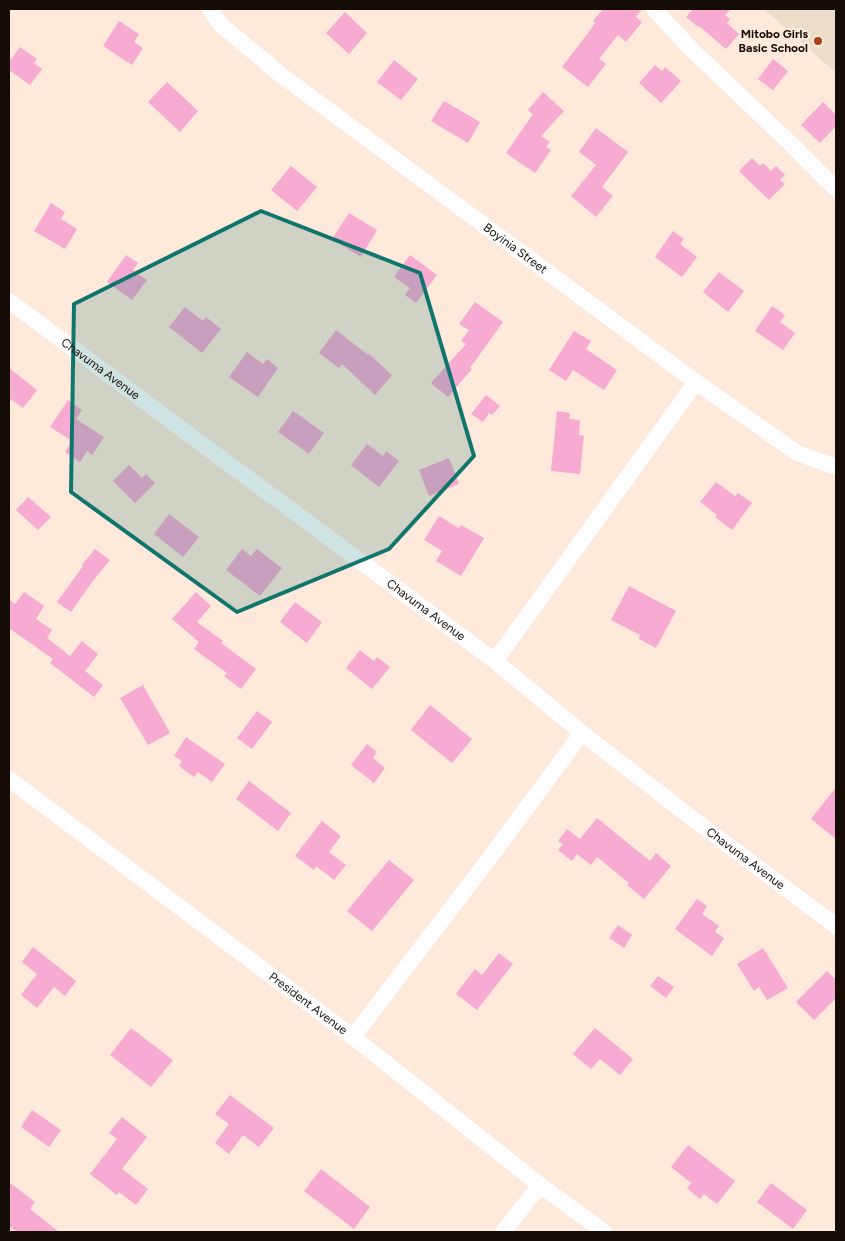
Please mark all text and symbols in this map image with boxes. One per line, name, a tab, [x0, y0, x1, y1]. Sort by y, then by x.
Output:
place label: Mitobo Girls Basic School	[739, 27, 808, 55]
marker: Mitobo Girls Basic School	[812, 35, 824, 47]
street label: Boyinia Street	[481, 220, 550, 277]
street label: Chavuma Avenue	[59, 335, 143, 403]
street label: Chavuma Avenue	[384, 576, 468, 644]
street label: Chavuma Avenue	[704, 825, 788, 893]
street label: President Avenue	[266, 969, 351, 1038]

